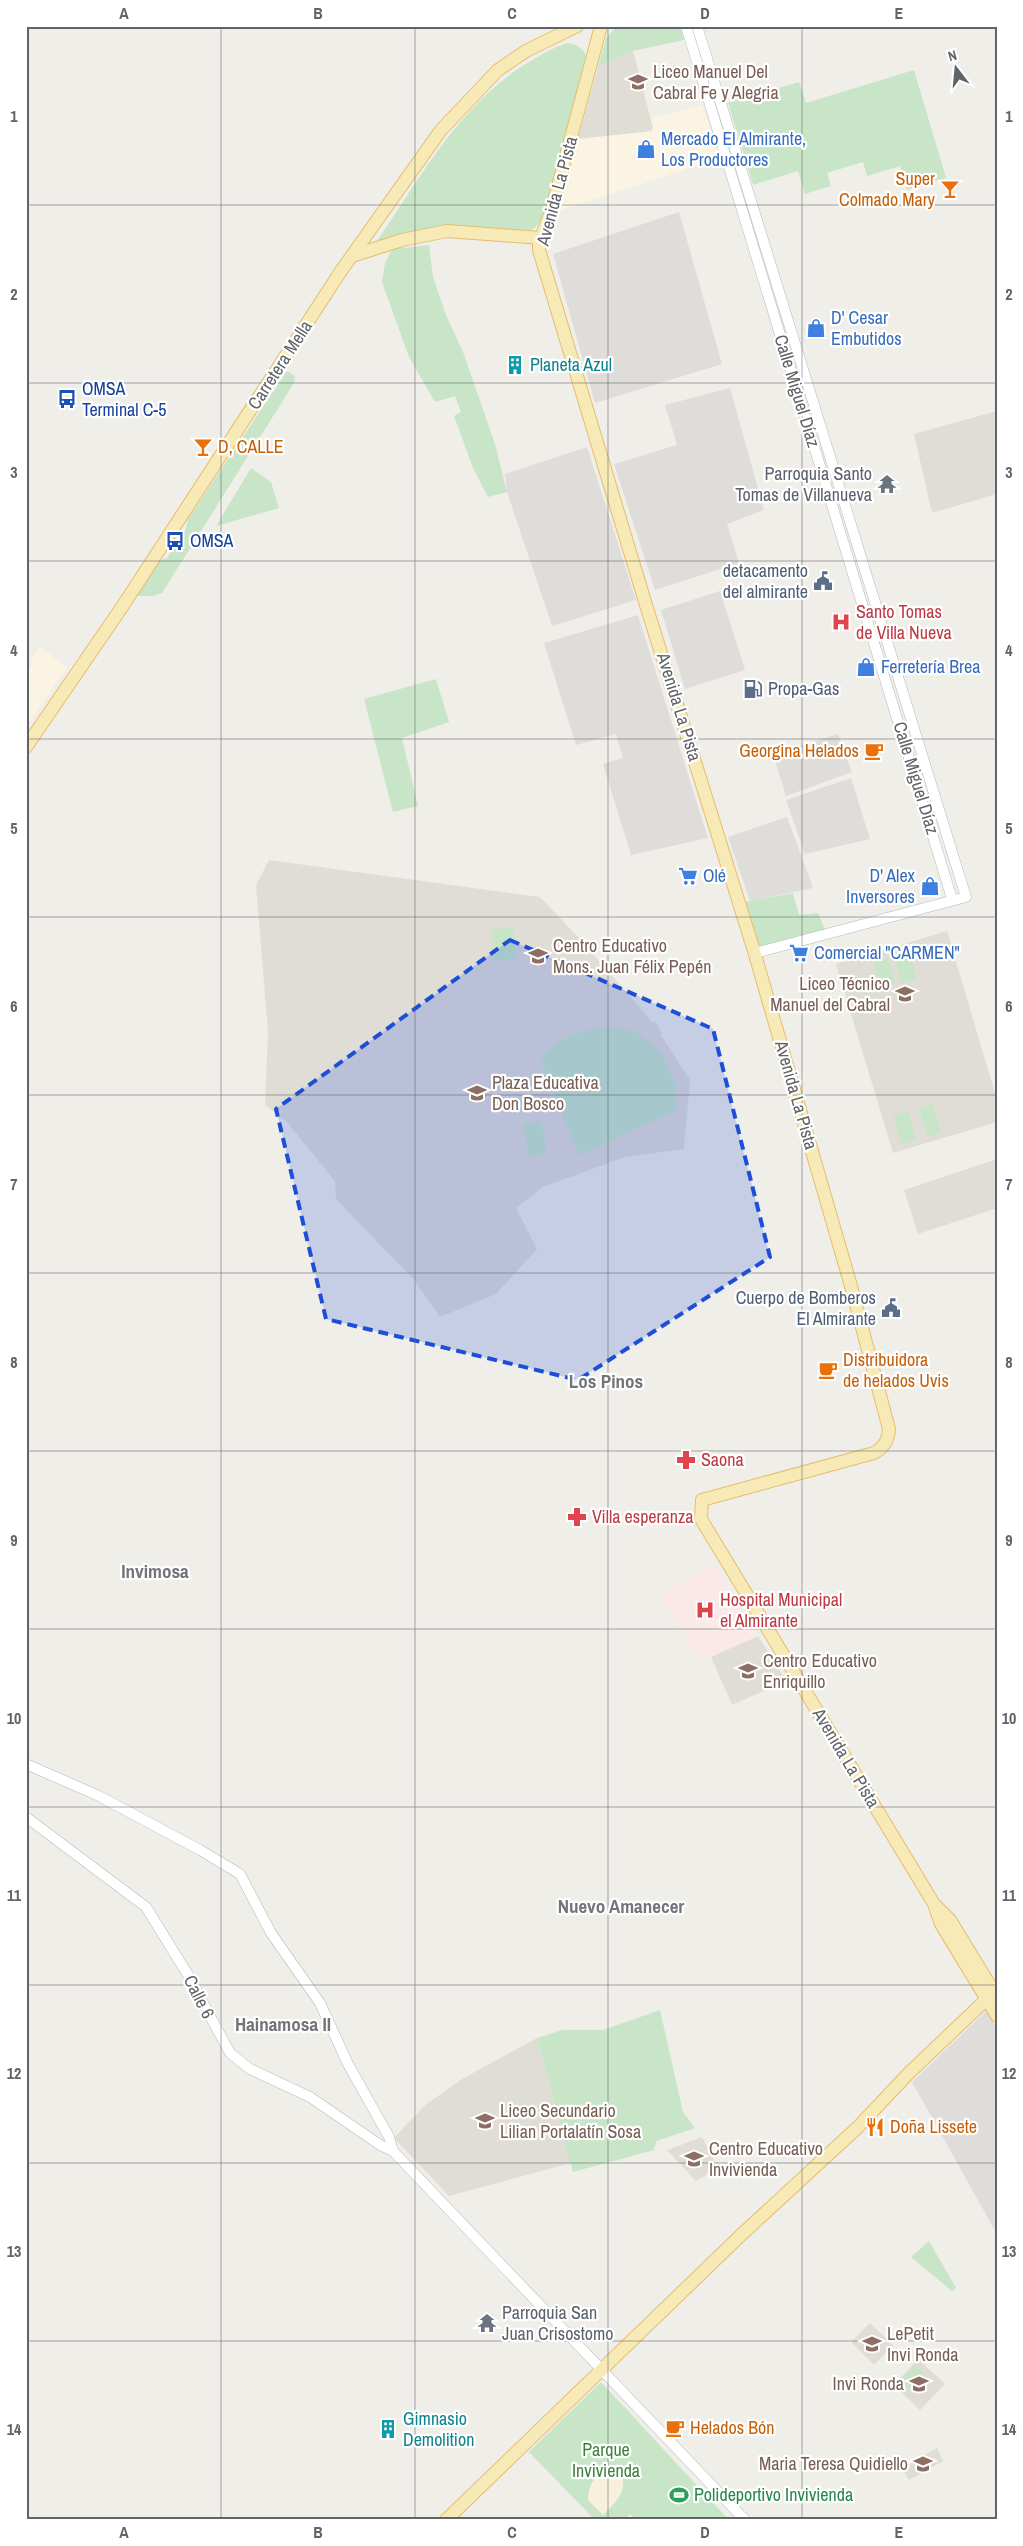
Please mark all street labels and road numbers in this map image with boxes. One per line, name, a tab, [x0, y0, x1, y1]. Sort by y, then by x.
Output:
street label: Avenida La Pista	[530, 133, 583, 249]
street label: Carretera Mella	[241, 315, 318, 414]
street label: Calle Miguel Díaz	[768, 332, 826, 450]
street label: Avenida La Pista	[651, 649, 708, 764]
street label: Calle Miguel Díaz	[887, 719, 945, 837]
street label: Avenida La Pista	[769, 1037, 824, 1152]
street label: Avenida La Pista	[806, 1702, 886, 1812]
street label: Calle 6	[178, 1971, 221, 2023]

